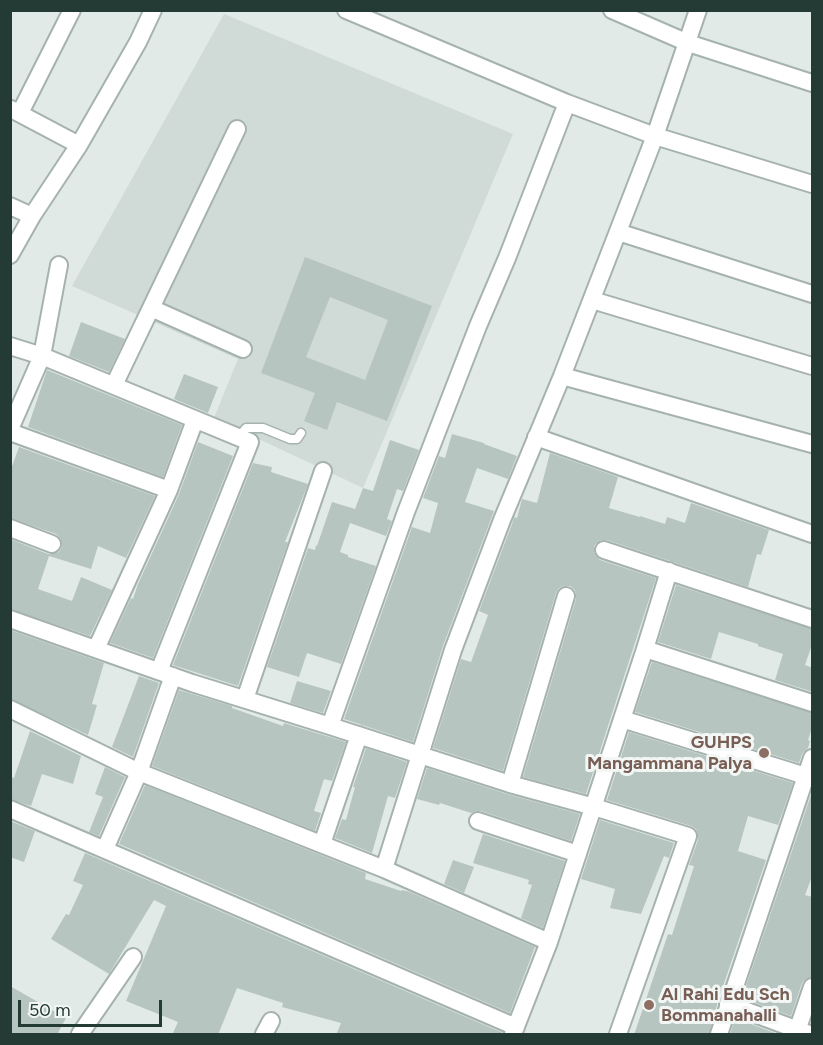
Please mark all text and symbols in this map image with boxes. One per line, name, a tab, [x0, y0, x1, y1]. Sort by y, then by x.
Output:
place label: GUHPS Mangammana Palya	[587, 732, 752, 774]
marker: GUHPS Mangammana Palya	[757, 746, 771, 760]
place label: Al Rahi Edu Sch Bommanahalli	[661, 984, 790, 1026]
scale bar	[21, 988, 165, 1026]
marker: Al Rahi Edu Sch Bommanahalli	[642, 998, 656, 1012]
text: 50 m	[29, 999, 71, 1021]

